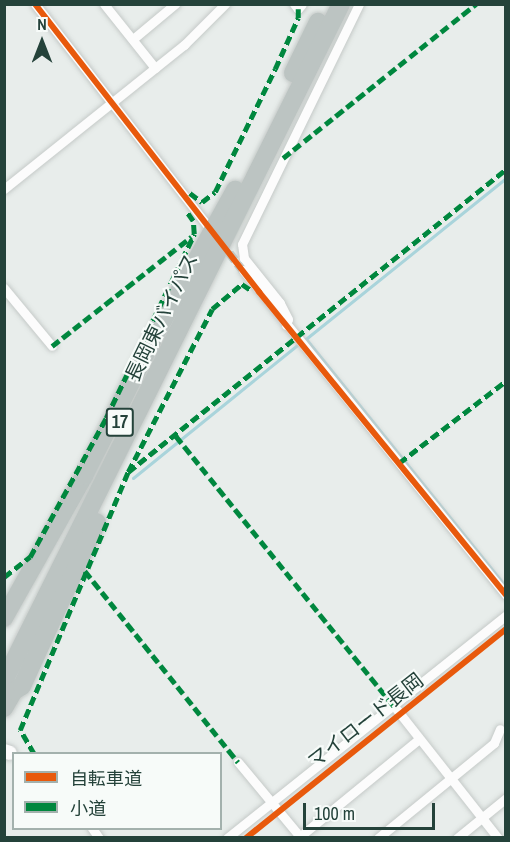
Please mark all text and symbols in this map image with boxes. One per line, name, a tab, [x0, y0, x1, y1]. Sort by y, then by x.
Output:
north arrow	[12, 12, 72, 72]
text: N	[37, 13, 47, 35]
street label: 長岡東バイパス	[120, 249, 202, 385]
road number: 17	[105, 407, 135, 437]
street label: マイロード長岡	[302, 667, 428, 773]
legend	[12, 752, 222, 830]
text: 自転車道	[70, 766, 142, 791]
scale bar	[306, 791, 438, 829]
text: 小道	[70, 796, 106, 821]
text: 100 m	[314, 801, 355, 826]

